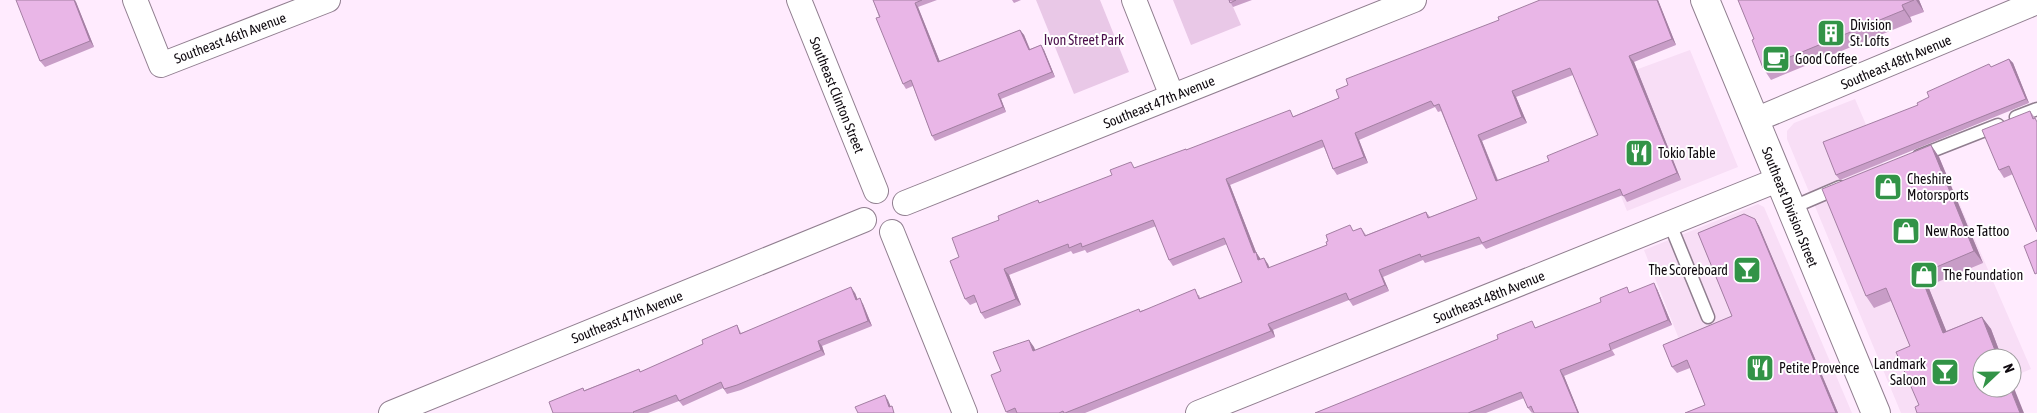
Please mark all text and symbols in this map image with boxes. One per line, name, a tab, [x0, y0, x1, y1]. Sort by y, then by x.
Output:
street label: Southeast 46th Avenue	[172, 9, 288, 67]
place label: Division St. Lofts	[1850, 17, 1892, 49]
building icon: Division St. Lofts	[1816, 18, 1846, 48]
street label: Southeast 48th Avenue	[1838, 31, 1954, 93]
park label: Ivon Street Park	[1044, 32, 1124, 48]
street label: Southeast Clinton Street	[806, 35, 868, 155]
cafe icon: Good Coffee	[1761, 44, 1791, 74]
place label: Good Coffee	[1795, 51, 1857, 67]
street label: Southeast 47th Avenue	[1101, 72, 1217, 132]
restaurant icon: Tokio Table	[1624, 138, 1654, 168]
place label: Tokio Table	[1658, 145, 1716, 161]
street label: Southeast Division Street	[1759, 145, 1821, 269]
place label: Cheshire Motorsports	[1907, 171, 1969, 203]
shop icon: Cheshire Motorsports	[1873, 172, 1903, 202]
shop icon: New Rose Tattoo	[1891, 216, 1921, 246]
place label: New Rose Tattoo	[1925, 223, 2009, 239]
bar icon: The Scoreboard	[1732, 255, 1762, 285]
shop icon: The Foundation	[1909, 260, 1939, 290]
place label: The Scoreboard	[1648, 262, 1728, 278]
street label: Southeast 48th Avenue	[1431, 267, 1547, 327]
place label: The Foundation	[1943, 267, 2023, 283]
street label: Southeast 47th Avenue	[569, 287, 685, 347]
north arrow	[1972, 348, 2022, 398]
restaurant icon: Petite Provence	[1745, 353, 1775, 383]
place label: Landmark Saloon	[1874, 356, 1926, 388]
bar icon: Landmark Saloon	[1930, 357, 1960, 387]
place label: Petite Provence	[1779, 360, 1859, 376]
text: N	[2000, 361, 2018, 375]

